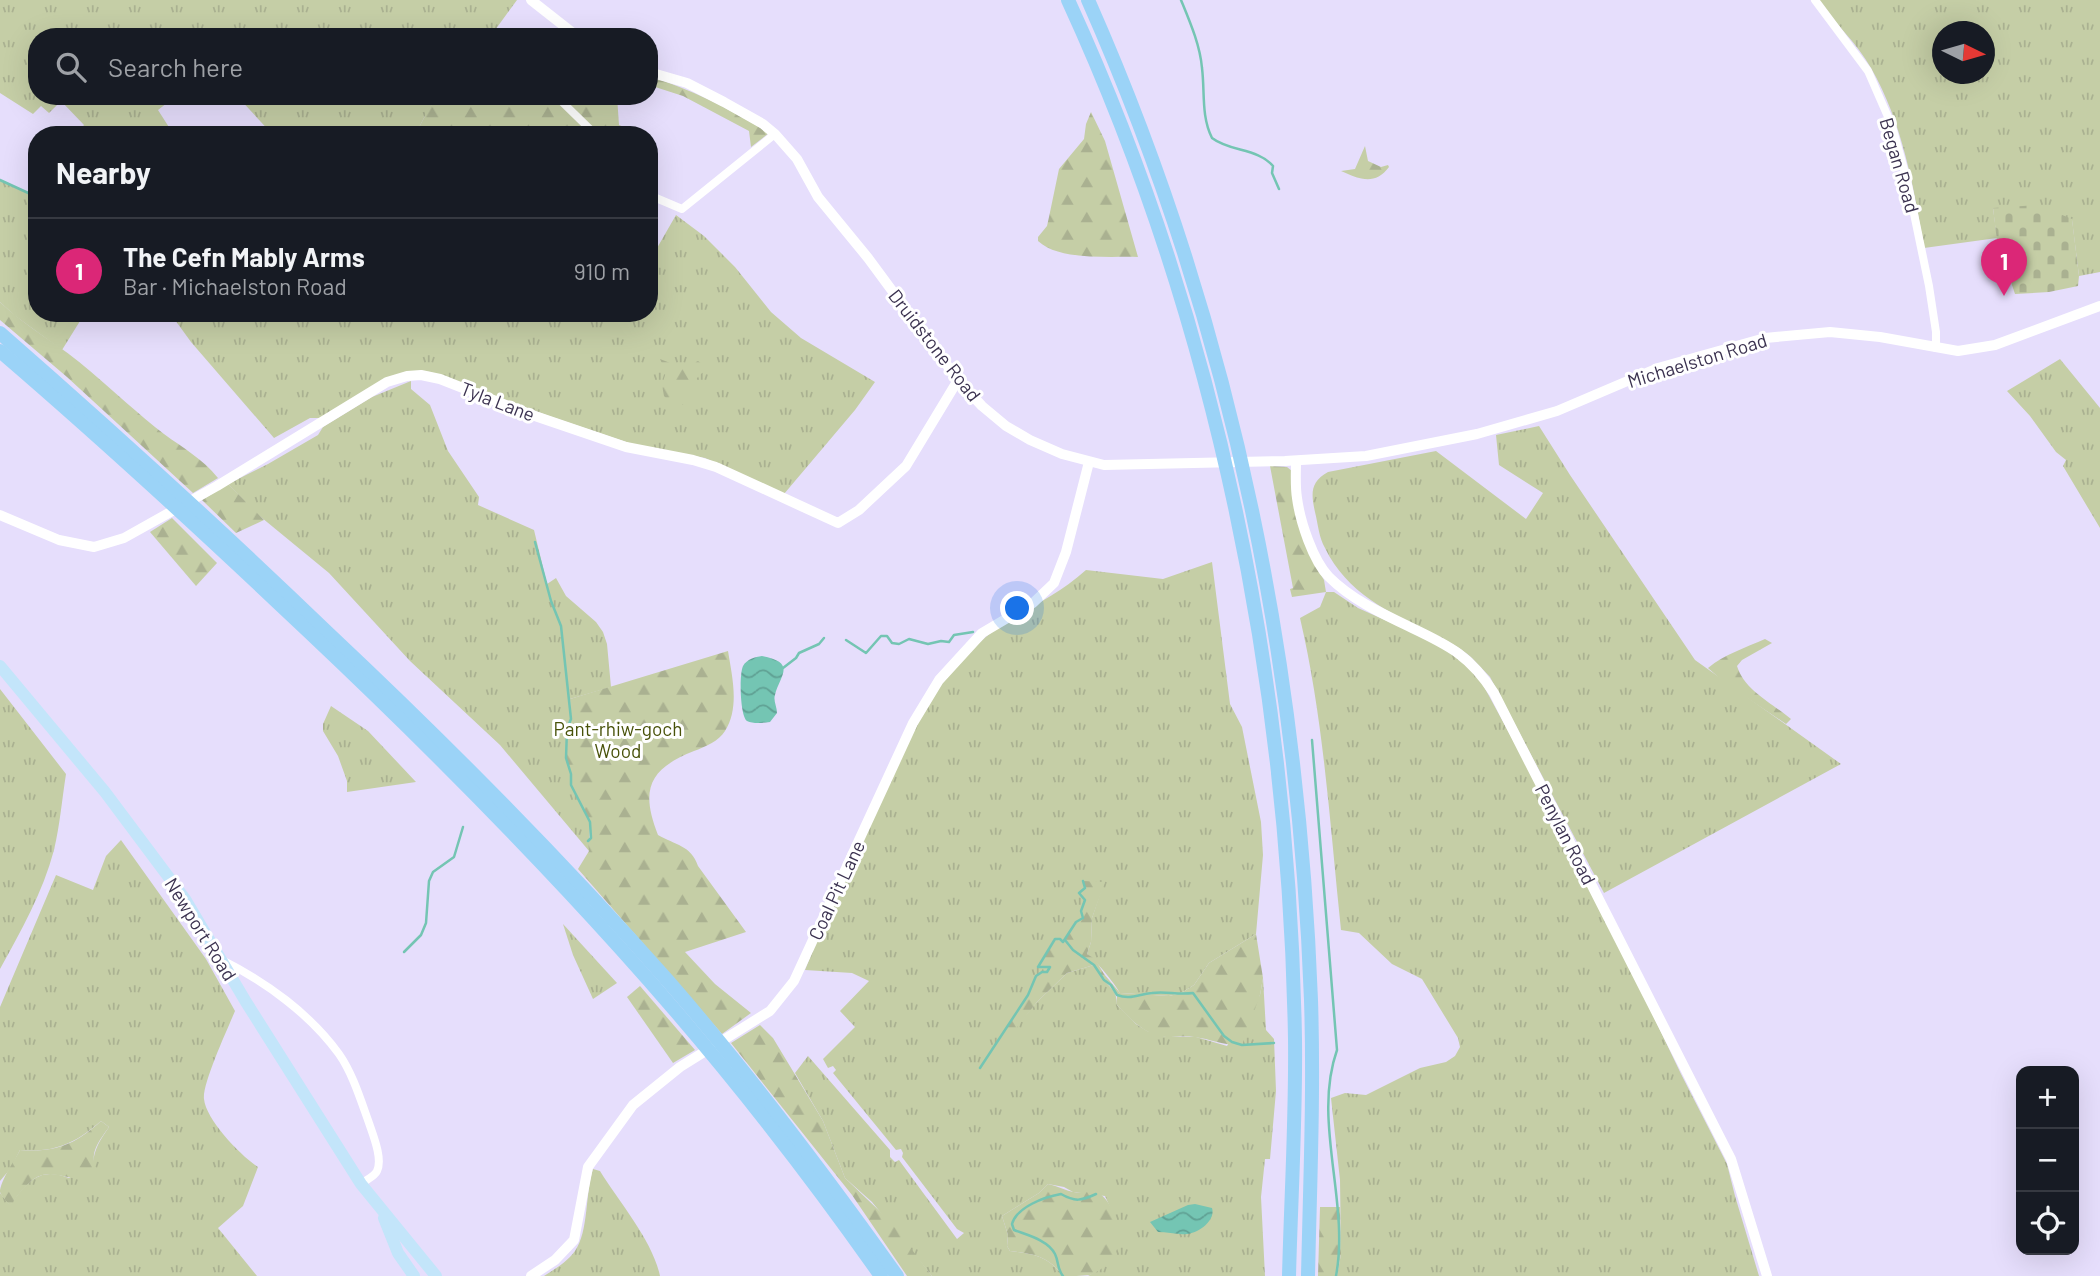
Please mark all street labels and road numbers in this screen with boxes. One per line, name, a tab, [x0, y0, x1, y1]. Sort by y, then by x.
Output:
street label: Began Road	[1875, 115, 1925, 215]
street label: Druidstone Road	[884, 284, 986, 406]
street label: Michaelston Road	[1624, 328, 1770, 392]
street label: Tyla Lane	[458, 376, 538, 426]
street label: Penylan Road	[1531, 780, 1601, 888]
street label: Coal Pit Lane	[803, 837, 869, 943]
street label: Newport Road	[160, 873, 242, 985]

